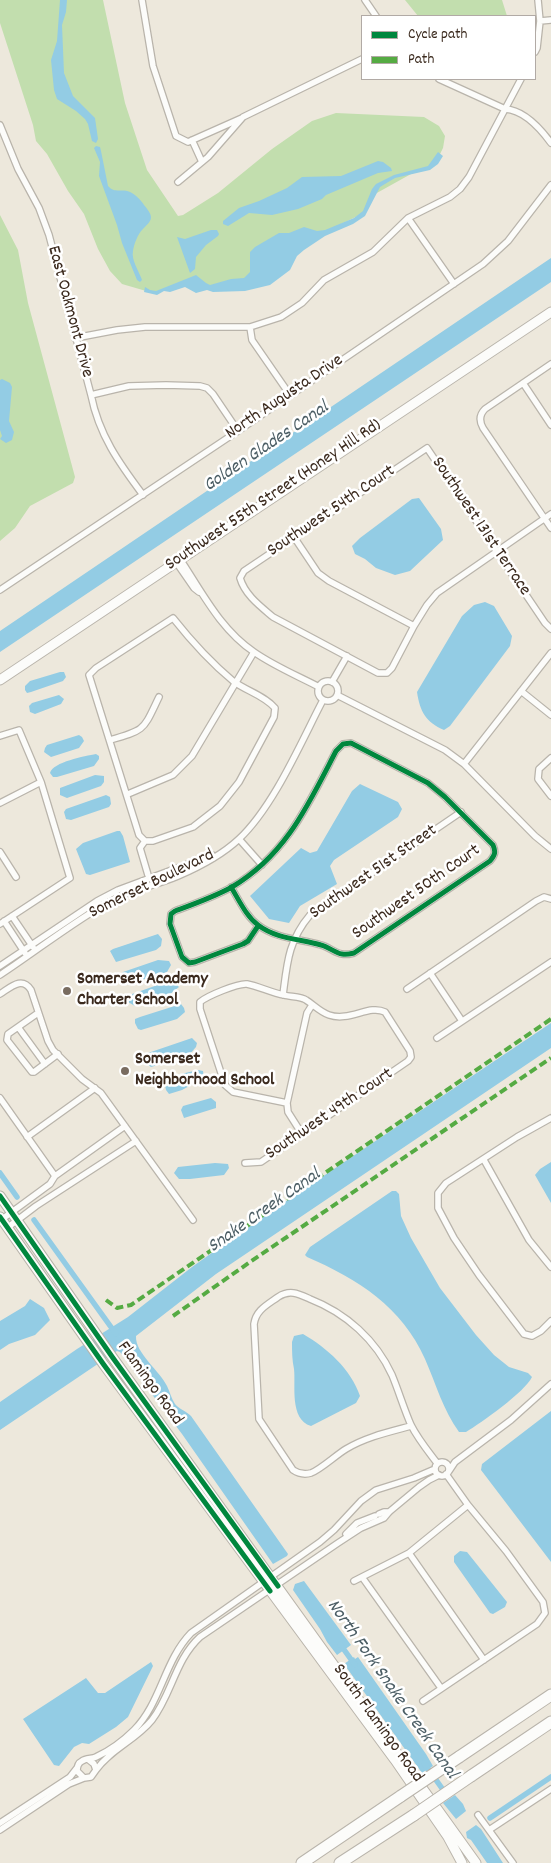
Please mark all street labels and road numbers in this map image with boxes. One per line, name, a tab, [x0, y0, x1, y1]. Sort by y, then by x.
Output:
street label: East Oakmont Drive	[41, 244, 97, 380]
street label: North Augusta Drive	[222, 351, 348, 445]
street label: Southwest 55th Street (Honey Hill Rd)	[162, 415, 386, 577]
street label: Southwest 131st Terrace	[426, 454, 534, 600]
street label: Southwest 54th Court	[264, 461, 400, 563]
street label: Southwest 51st Street	[306, 821, 442, 925]
street label: Southwest 50th Court	[349, 841, 485, 945]
street label: Somerset Boulevard	[86, 845, 218, 925]
street label: Southwest 49th Court	[262, 1064, 398, 1166]
street label: Flamingo Road	[111, 1338, 187, 1430]
street label: South Flamingo Road	[327, 1661, 427, 1787]

